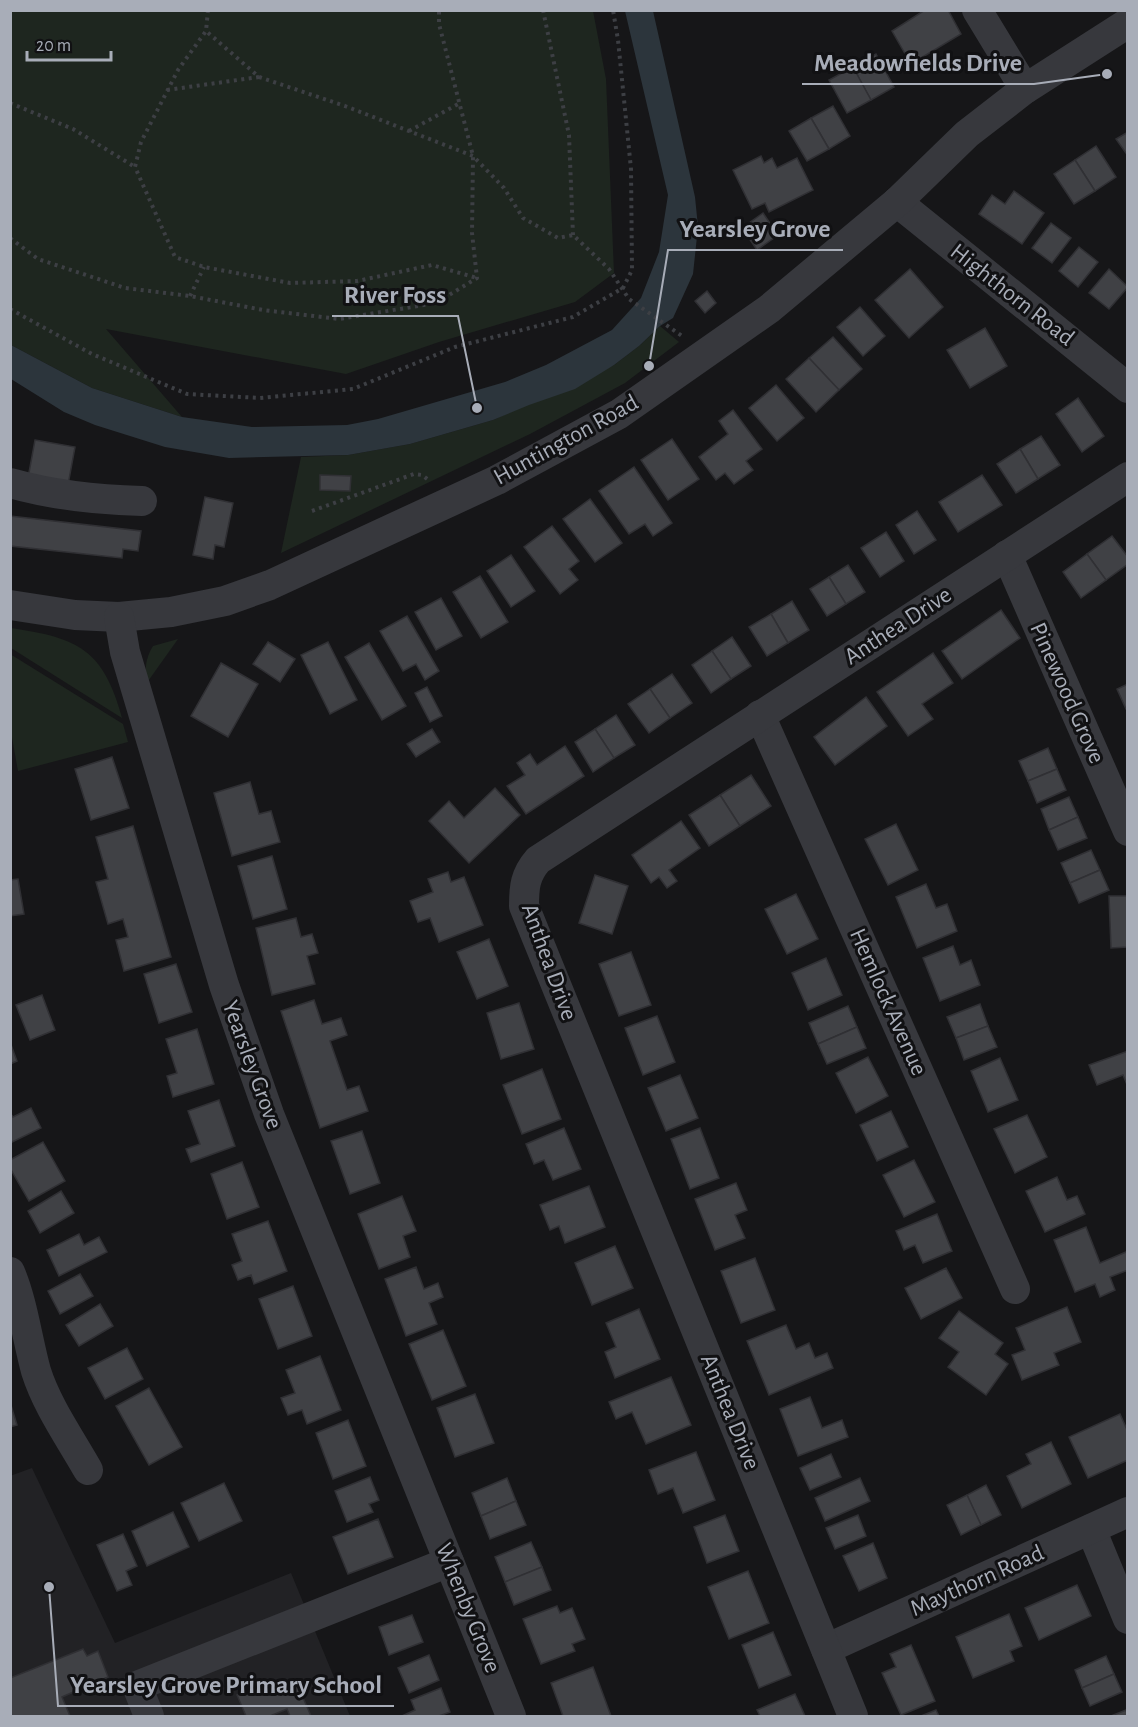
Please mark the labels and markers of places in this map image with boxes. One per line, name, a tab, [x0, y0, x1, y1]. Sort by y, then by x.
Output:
callout: Meadowfields Drive	[802, 40, 1034, 84]
callout: Yearsley Grove	[668, 206, 843, 250]
callout: River Foss	[332, 272, 458, 316]
callout: Yearsley Grove Primary School	[58, 1662, 394, 1706]

